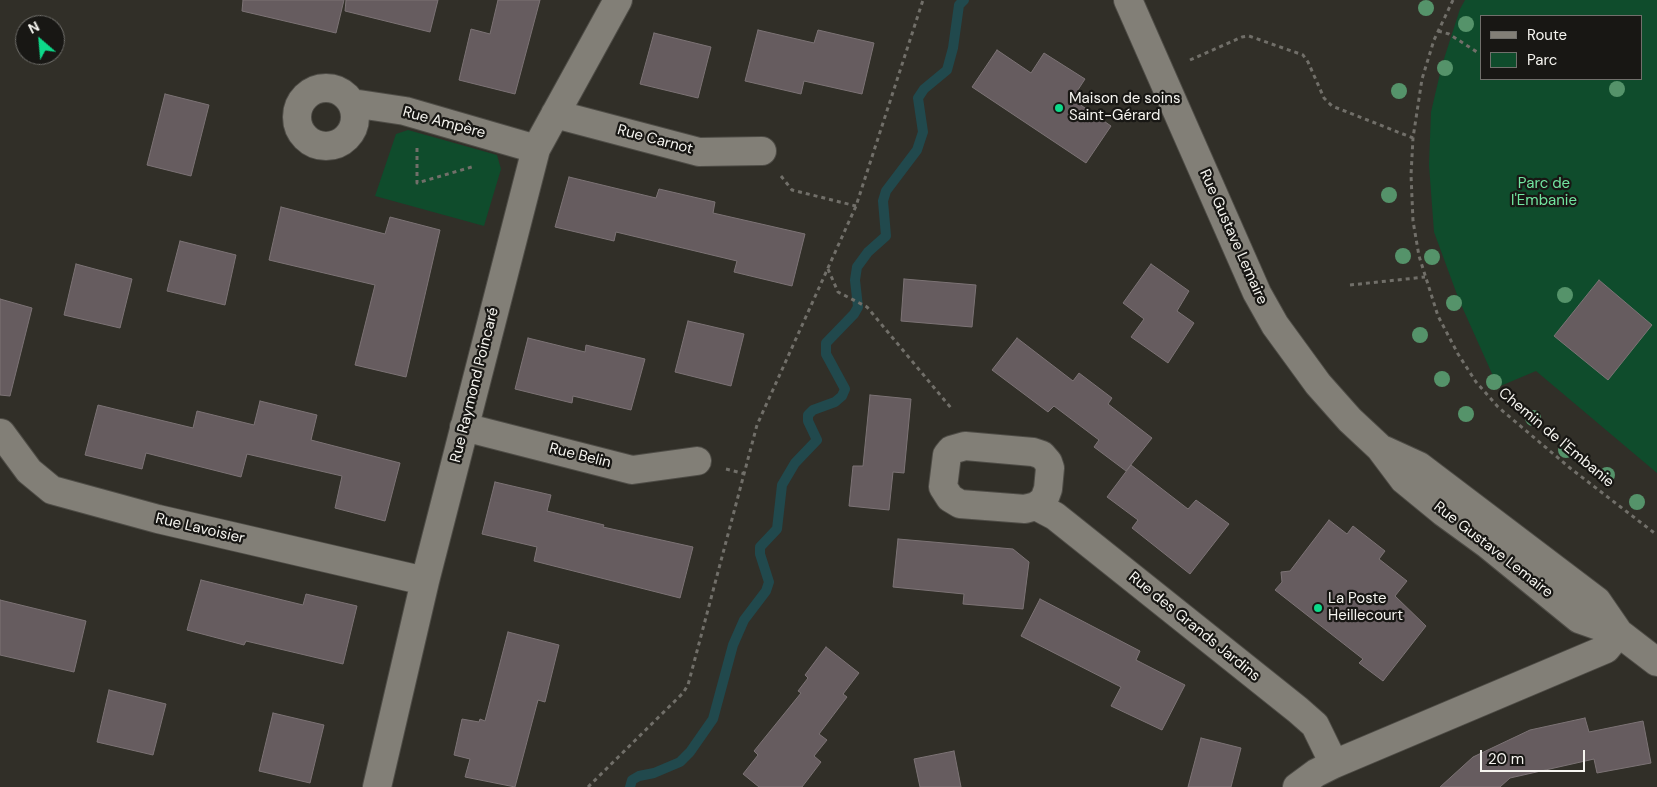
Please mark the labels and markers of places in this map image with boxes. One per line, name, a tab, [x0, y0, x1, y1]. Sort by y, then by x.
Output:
place label: Maison de soins Saint-Gérard	[1069, 90, 1180, 125]
marker: Maison de soins Saint-Gérard	[1053, 102, 1065, 114]
place label: La Poste Heillecourt	[1328, 590, 1403, 625]
marker: La Poste Heillecourt	[1312, 602, 1324, 614]

